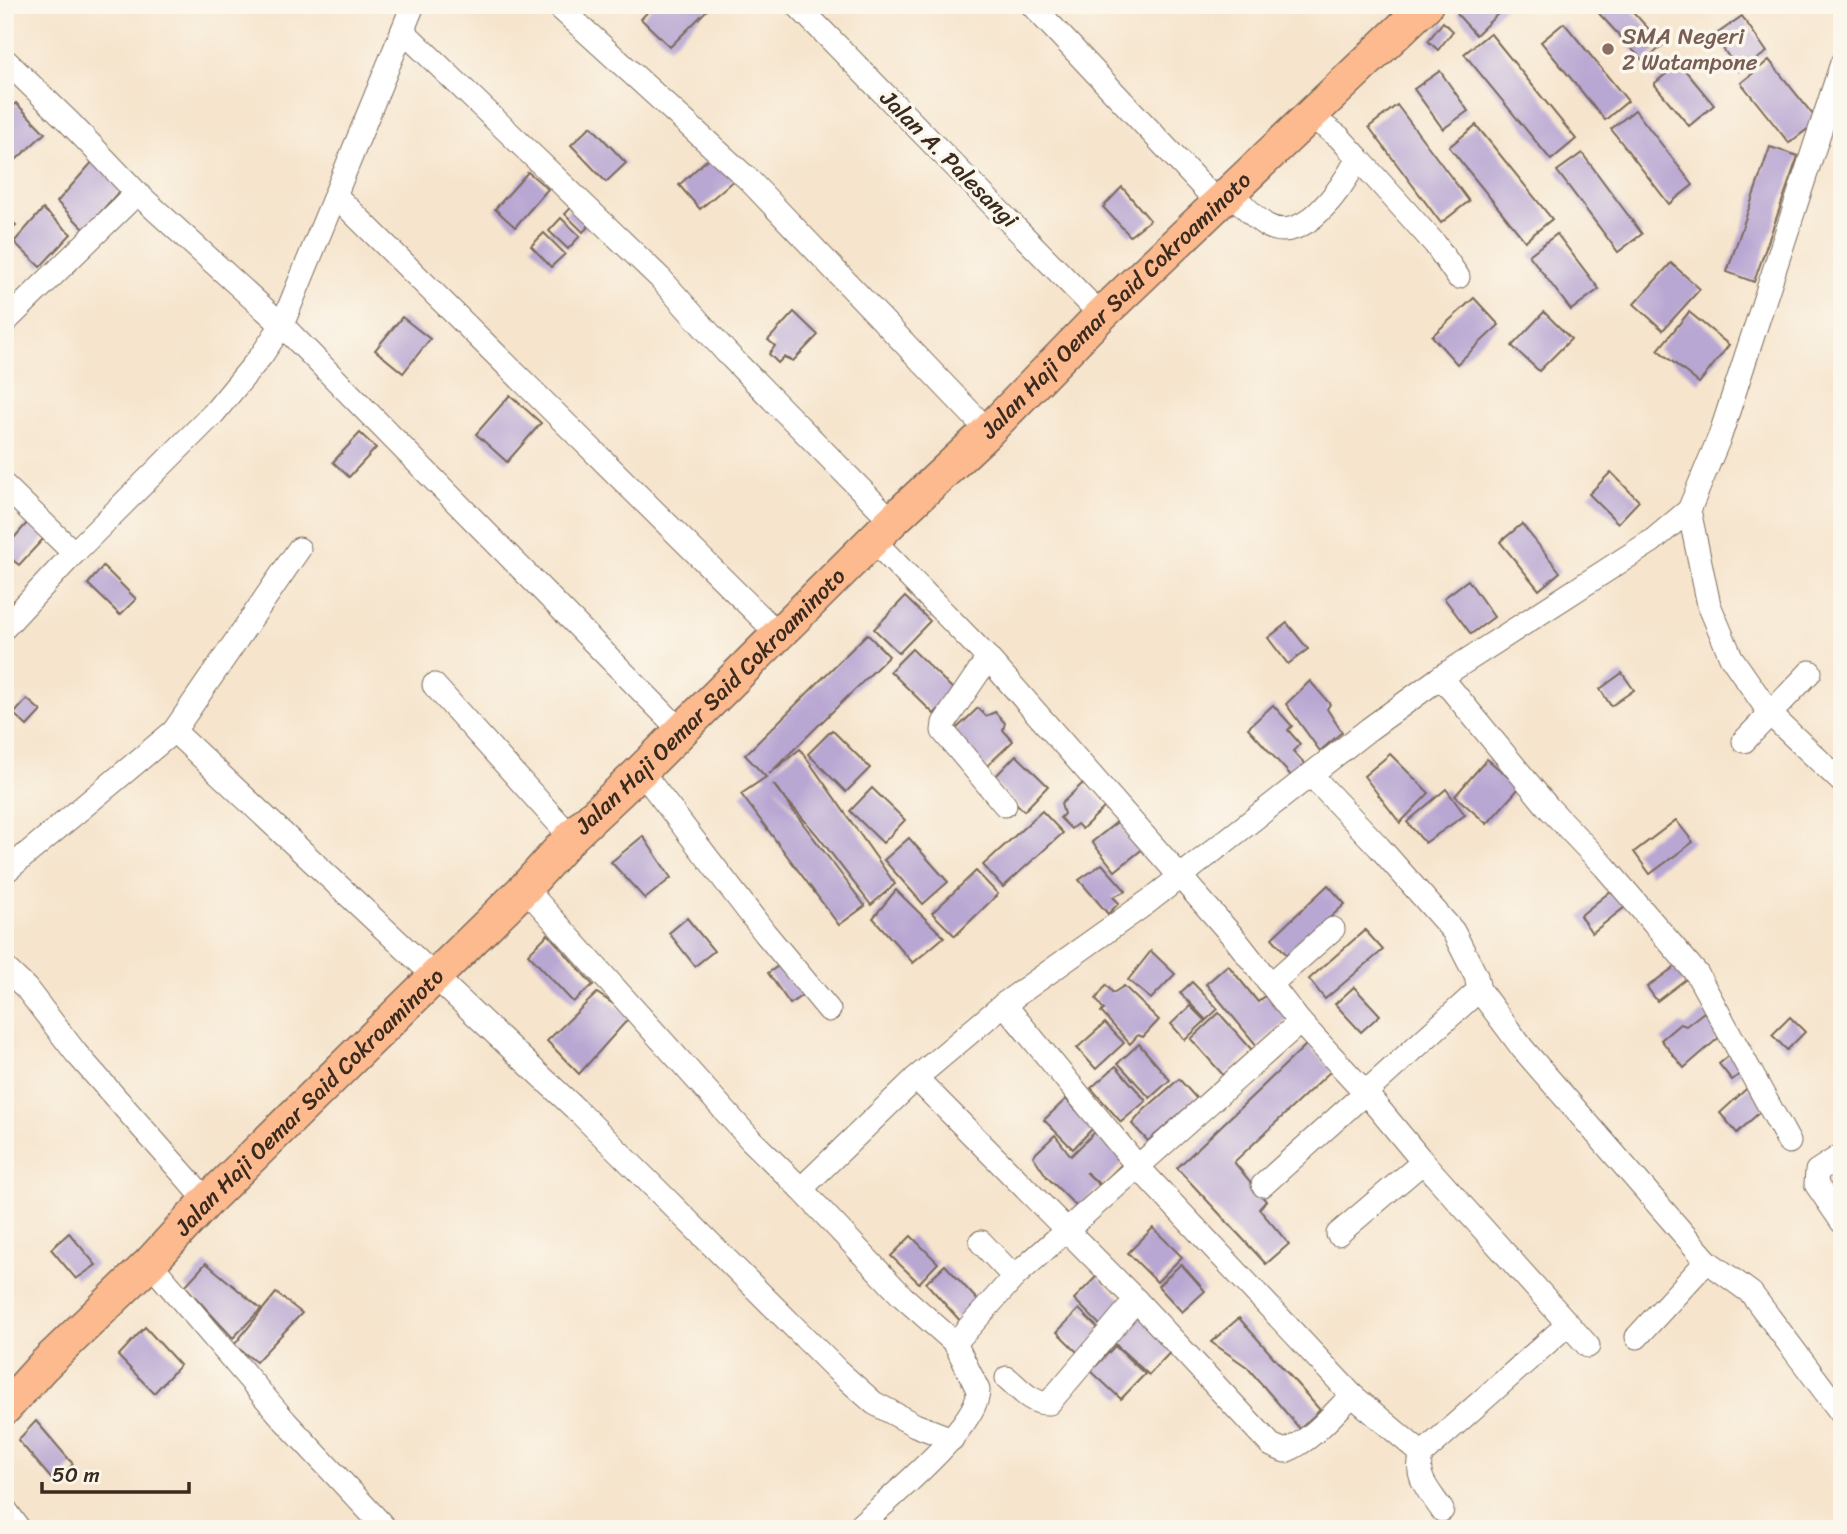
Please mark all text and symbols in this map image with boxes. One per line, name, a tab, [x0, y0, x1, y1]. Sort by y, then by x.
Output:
place label: SMA Negeri 2 Watampone	[1622, 16, 1758, 83]
marker: SMA Negeri 2 Watampone	[1600, 41, 1616, 57]
street label: Jalan A. Palesangi	[869, 79, 1029, 239]
street label: Jalan Haji Oemar Said Cokroaminoto	[970, 161, 1261, 449]
street label: Jalan Haji Oemar Said Cokroaminoto	[564, 557, 856, 845]
street label: Jalan Haji Oemar Said Cokroaminoto	[163, 957, 454, 1246]
scale bar	[42, 1450, 189, 1494]
text: 50 m	[52, 1456, 100, 1494]

